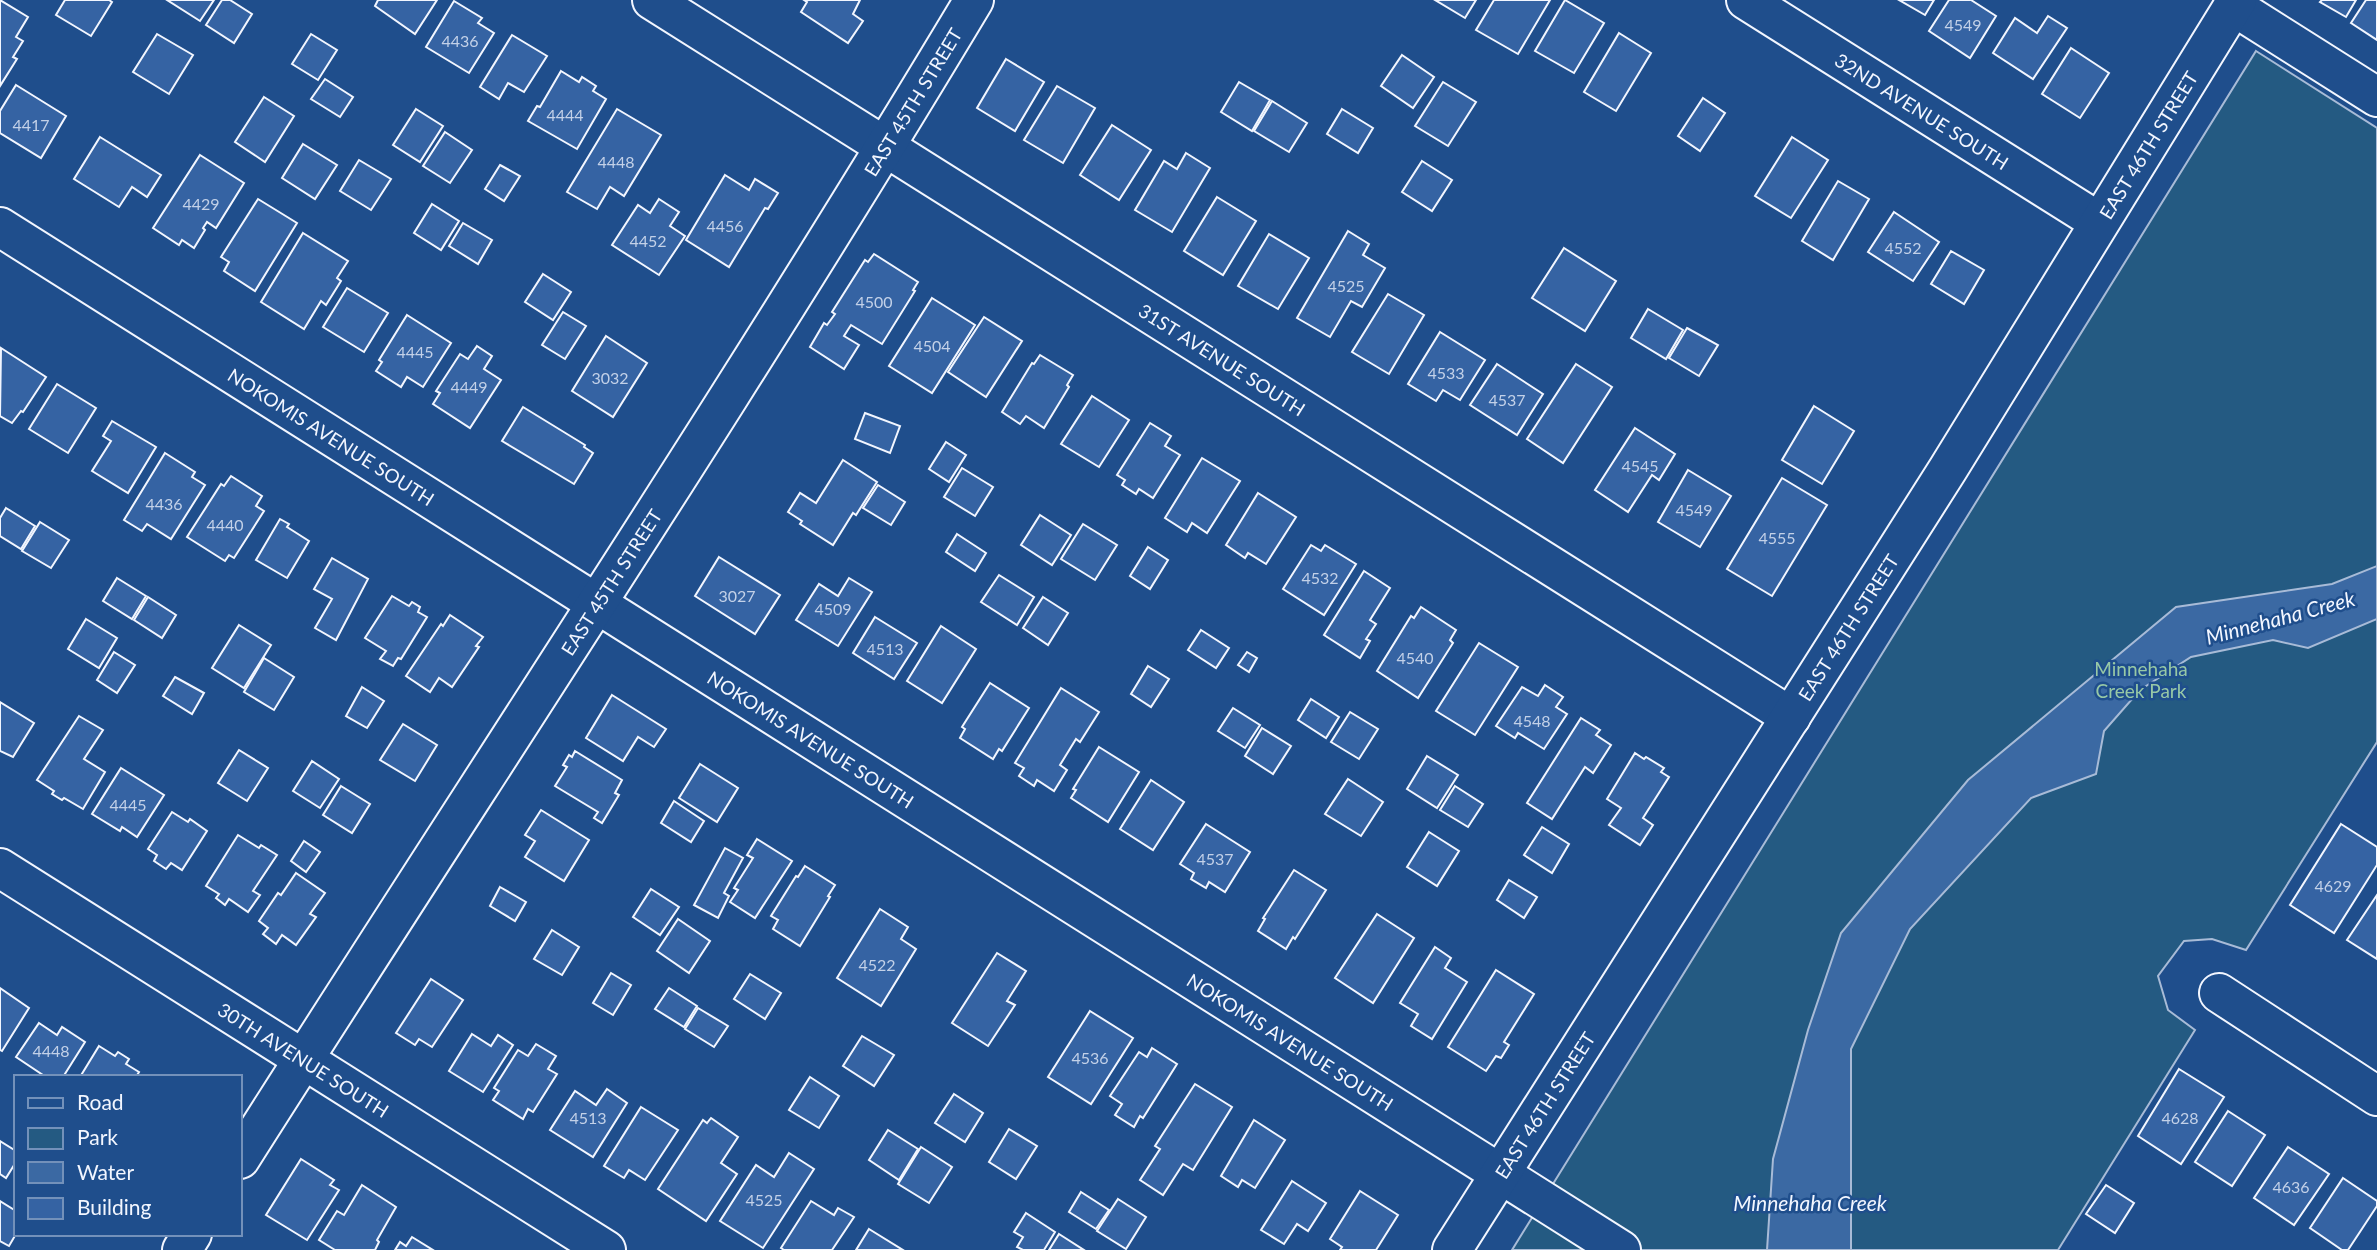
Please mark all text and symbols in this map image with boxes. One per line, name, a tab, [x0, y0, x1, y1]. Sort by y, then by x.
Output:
house number: 4549	[1944, 15, 1982, 34]
street label: EAST 45TH STREET	[858, 24, 966, 180]
house number: 4436	[441, 31, 479, 50]
street label: 32ND AVENUE SOUTH	[1831, 48, 2013, 174]
street label: EAST 46TH STREET	[2094, 67, 2202, 223]
house number: 4444	[546, 105, 584, 124]
house number: 4417	[12, 115, 50, 134]
house number: 4448	[597, 152, 635, 171]
house number: 4429	[182, 194, 220, 213]
house number: 4456	[706, 216, 744, 235]
house number: 4452	[629, 231, 667, 250]
house number: 4552	[1884, 238, 1922, 257]
house number: 4525	[1327, 276, 1365, 295]
house number: 4500	[855, 292, 893, 311]
street label: 31ST AVENUE SOUTH	[1135, 298, 1310, 420]
house number: 4504	[913, 336, 951, 355]
house number: 4445	[396, 342, 434, 361]
street label: NOKOMIS AVENUE SOUTH	[224, 363, 439, 510]
house number: 4533	[1427, 363, 1465, 382]
house number: 3032	[591, 368, 629, 387]
house number: 4449	[450, 377, 488, 396]
house number: 4537	[1488, 390, 1526, 409]
house number: 4545	[1621, 456, 1659, 475]
house number: 4436	[145, 494, 183, 513]
house number: 4549	[1675, 500, 1713, 519]
street label: EAST 45TH STREET	[555, 504, 666, 659]
house number: 4440	[206, 515, 244, 534]
house number: 4555	[1758, 528, 1796, 547]
street label: EAST 46TH STREET	[1793, 550, 1903, 705]
house number: 4532	[1301, 568, 1339, 587]
water label: Minnehaha Creek	[2203, 585, 2358, 649]
house number: 3027	[718, 586, 756, 605]
house number: 4509	[814, 599, 852, 618]
house number: 4513	[866, 639, 904, 658]
house number: 4540	[1396, 648, 1434, 667]
park label: Minnehaha Creek Park	[2094, 657, 2188, 702]
street label: NOKOMIS AVENUE SOUTH	[704, 665, 918, 812]
house number: 4548	[1513, 711, 1551, 730]
house number: 4445	[109, 795, 147, 814]
house number: 4537	[1196, 849, 1234, 868]
house number: 4629	[2314, 876, 2352, 895]
house number: 4522	[858, 955, 896, 974]
street label: NOKOMIS AVENUE SOUTH	[1183, 968, 1398, 1115]
street label: 30TH AVENUE SOUTH	[214, 997, 393, 1122]
street label: EAST 46TH STREET	[1489, 1027, 1599, 1182]
house number: 4448	[32, 1041, 70, 1060]
house number: 4536	[1071, 1048, 1109, 1067]
legend	[14, 1075, 242, 1236]
text: Road	[77, 1089, 124, 1114]
house number: 4513	[569, 1108, 607, 1127]
house number: 4628	[2161, 1108, 2199, 1127]
text: Park	[77, 1124, 118, 1149]
text: Water	[77, 1159, 134, 1184]
house number: 4636	[2272, 1177, 2310, 1196]
house number: 4525	[745, 1190, 783, 1209]
water label: Minnehaha Creek	[1733, 1190, 1888, 1215]
text: Building	[77, 1194, 152, 1219]

